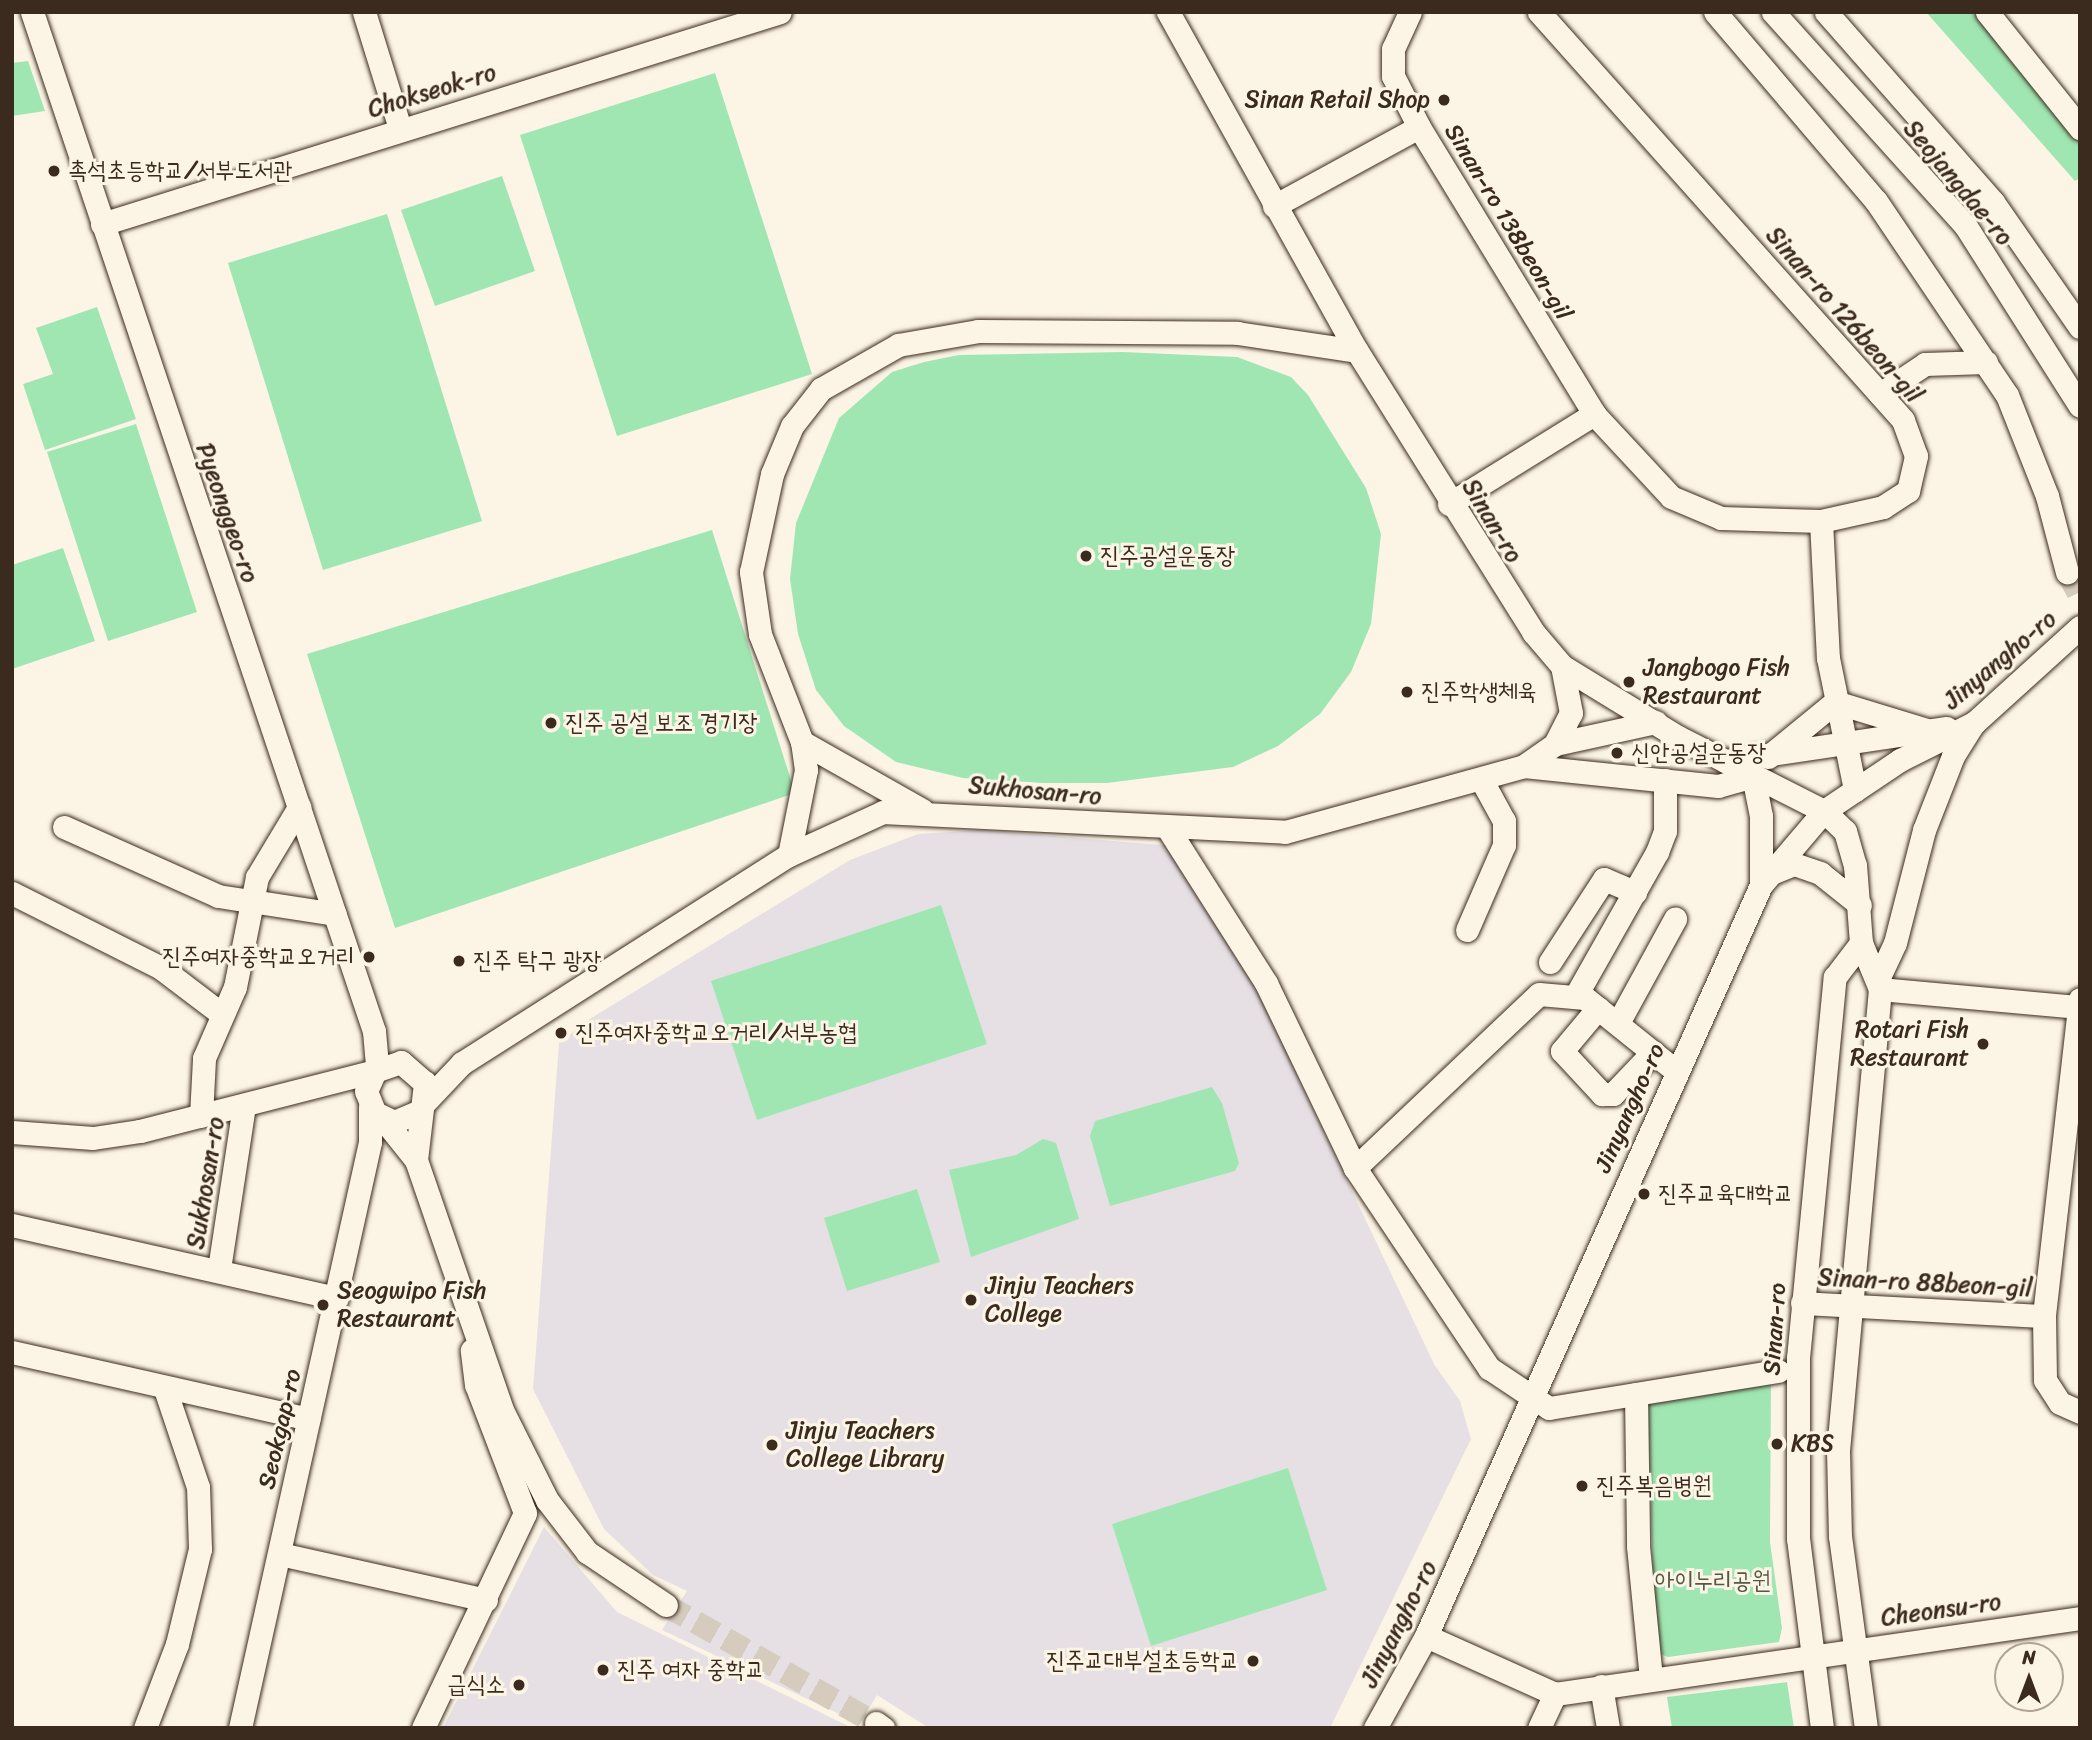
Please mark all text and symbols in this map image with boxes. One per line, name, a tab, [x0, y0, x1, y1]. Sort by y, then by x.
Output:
street label: Chokseok-ro	[364, 58, 500, 124]
place label: Sinan Retail Shop	[1242, 86, 1430, 114]
marker: Sinan Retail Shop	[1436, 92, 1452, 108]
street label: Seojangdae-ro	[1897, 115, 2019, 251]
street label: Sinan-ro 138beon-gil	[1438, 119, 1578, 325]
place label: 촉석초등학교/서부도서관	[68, 157, 292, 185]
marker: 촉석초등학교/서부도서관	[46, 163, 62, 179]
street label: Sinan-ro 126beon-gil	[1760, 221, 1928, 409]
street label: Pyeonggeo-ro	[190, 439, 264, 587]
street label: Sinan-ro	[1456, 474, 1528, 568]
place label: 진주공설운동장	[1100, 542, 1235, 570]
marker: 진주공설운동장	[1078, 548, 1094, 564]
street label: Jinyangho-ro	[1938, 605, 2062, 715]
place label: Jangbogo Fish Restaurant	[1643, 654, 1790, 710]
marker: Jangbogo Fish Restaurant	[1621, 674, 1637, 690]
place label: 진주학생체육	[1421, 678, 1537, 706]
marker: 진주학생체육	[1399, 684, 1415, 700]
place label: 진주 공설 보조 경기장	[565, 709, 758, 737]
marker: 진주 공설 보조 경기장	[543, 715, 559, 731]
place label: 신안공설운동장	[1631, 739, 1766, 767]
marker: 신안공설운동장	[1609, 745, 1625, 761]
street label: Sukhosan-ro	[967, 771, 1103, 811]
place label: 진주여자중학교오거리	[162, 943, 355, 971]
place label: 진주 탁구 광장	[473, 947, 601, 975]
marker: 진주여자중학교오거리	[361, 949, 377, 965]
marker: 진주 탁구 광장	[451, 953, 467, 969]
place label: Rotari Fish Restaurant	[1850, 1016, 1969, 1072]
place label: 진주여자중학교오거리/서부농협	[575, 1019, 857, 1047]
marker: 진주여자중학교오거리/서부농협	[553, 1025, 569, 1041]
marker: Rotari Fish Restaurant	[1975, 1036, 1991, 1052]
street label: Jinyangho-ro	[1589, 1039, 1671, 1177]
street label: Sukhosan-ro	[181, 1115, 231, 1251]
place label: 진주교육대학교	[1658, 1180, 1793, 1208]
marker: 진주교육대학교	[1636, 1186, 1652, 1202]
street label: Sinan-ro 88beon-gil	[1817, 1263, 2033, 1303]
place label: Jinju Teachers College	[985, 1272, 1135, 1328]
place label: Seogwipo Fish Restaurant	[337, 1277, 486, 1333]
street label: Sinan-ro	[1757, 1282, 1793, 1376]
marker: Jinju Teachers College	[963, 1292, 979, 1308]
marker: Seogwipo Fish Restaurant	[315, 1297, 331, 1313]
street label: Seokgap-ro	[252, 1366, 308, 1492]
place label: Jinju Teachers College Library	[786, 1417, 944, 1473]
place label: KBS	[1791, 1430, 1834, 1458]
marker: KBS	[1769, 1436, 1785, 1452]
marker: Jinju Teachers College Library	[764, 1437, 780, 1453]
place label: 진주복음병원	[1596, 1472, 1712, 1500]
marker: 진주복음병원	[1574, 1478, 1590, 1494]
street label: Jinyangho-ro	[1355, 1556, 1443, 1692]
park label: 아이누리공원	[1655, 1567, 1771, 1595]
street label: Cheonsu-ro	[1879, 1587, 2003, 1633]
text: N	[2022, 1641, 2036, 1674]
north arrow	[1994, 1642, 2064, 1712]
place label: 진주교대부설초등학교	[1046, 1647, 1239, 1675]
marker: 진주교대부설초등학교	[1245, 1653, 1261, 1669]
place label: 진주 여자 중학교	[617, 1656, 765, 1684]
marker: 진주 여자 중학교	[595, 1662, 611, 1678]
place label: 급식소	[447, 1671, 505, 1699]
marker: 급식소	[511, 1677, 527, 1693]

